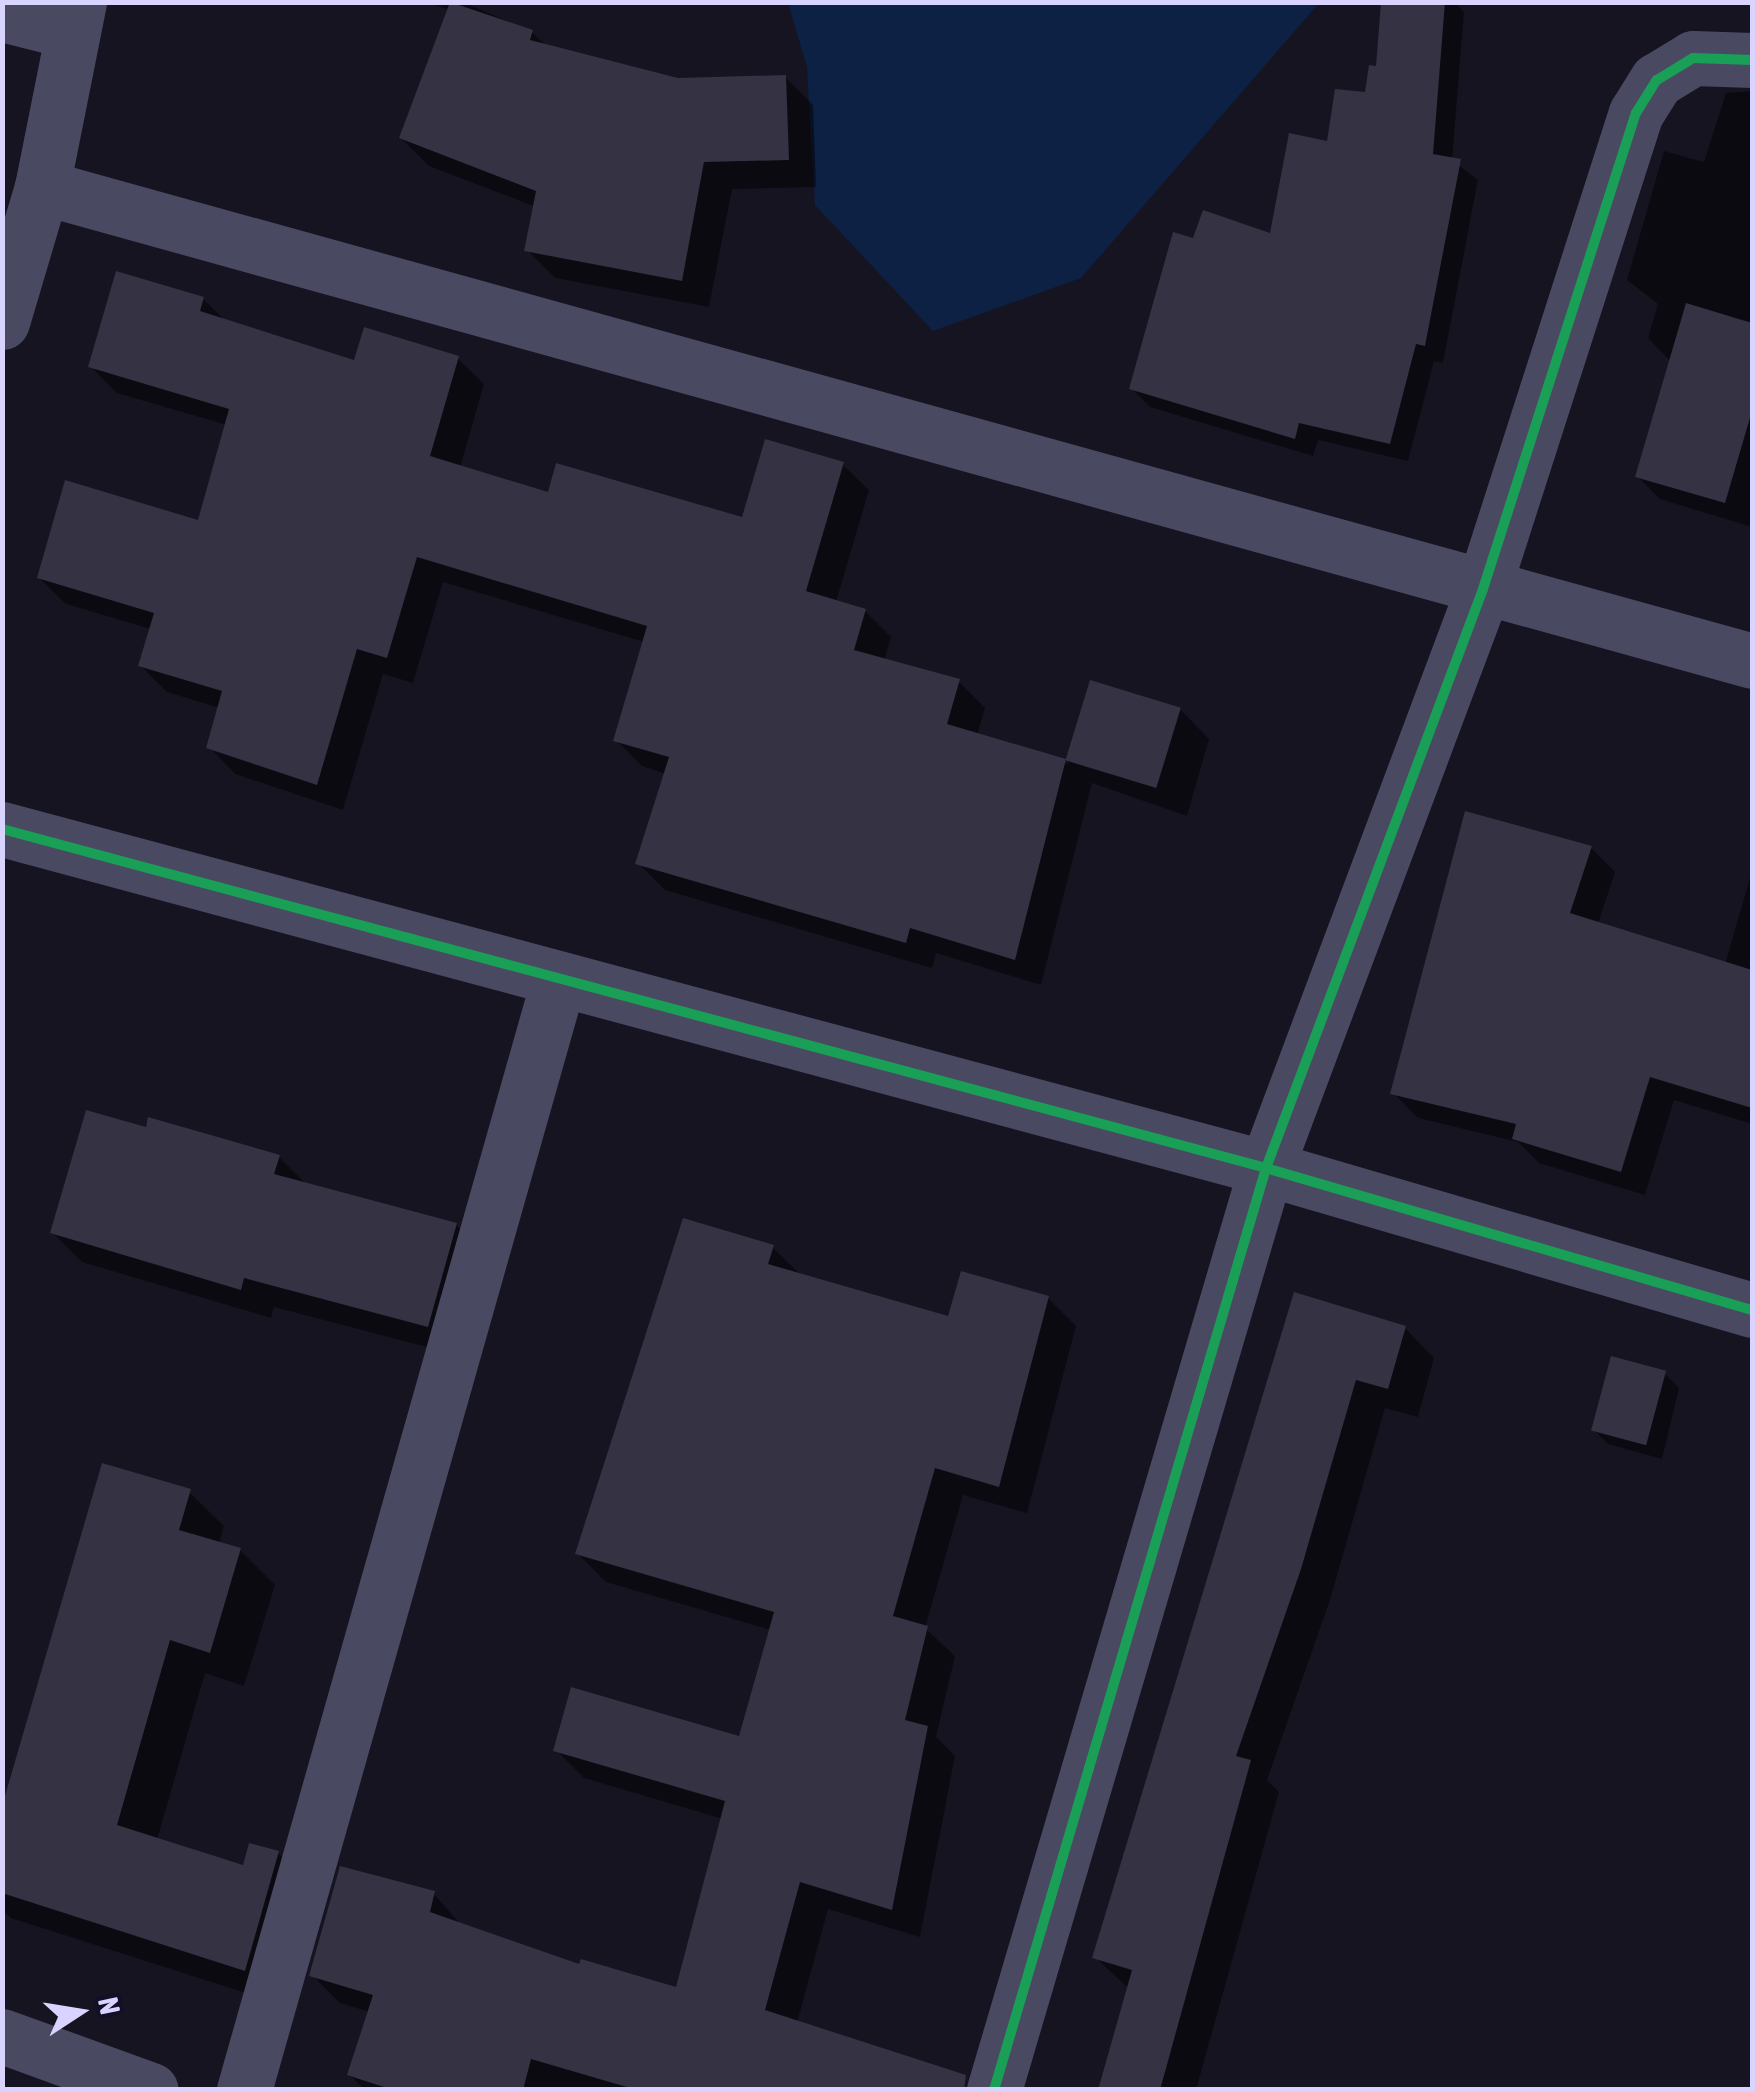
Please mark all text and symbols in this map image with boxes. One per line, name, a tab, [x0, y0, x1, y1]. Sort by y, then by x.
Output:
north arrow	[30, 1962, 130, 2062]
text: N	[92, 1994, 127, 2017]

